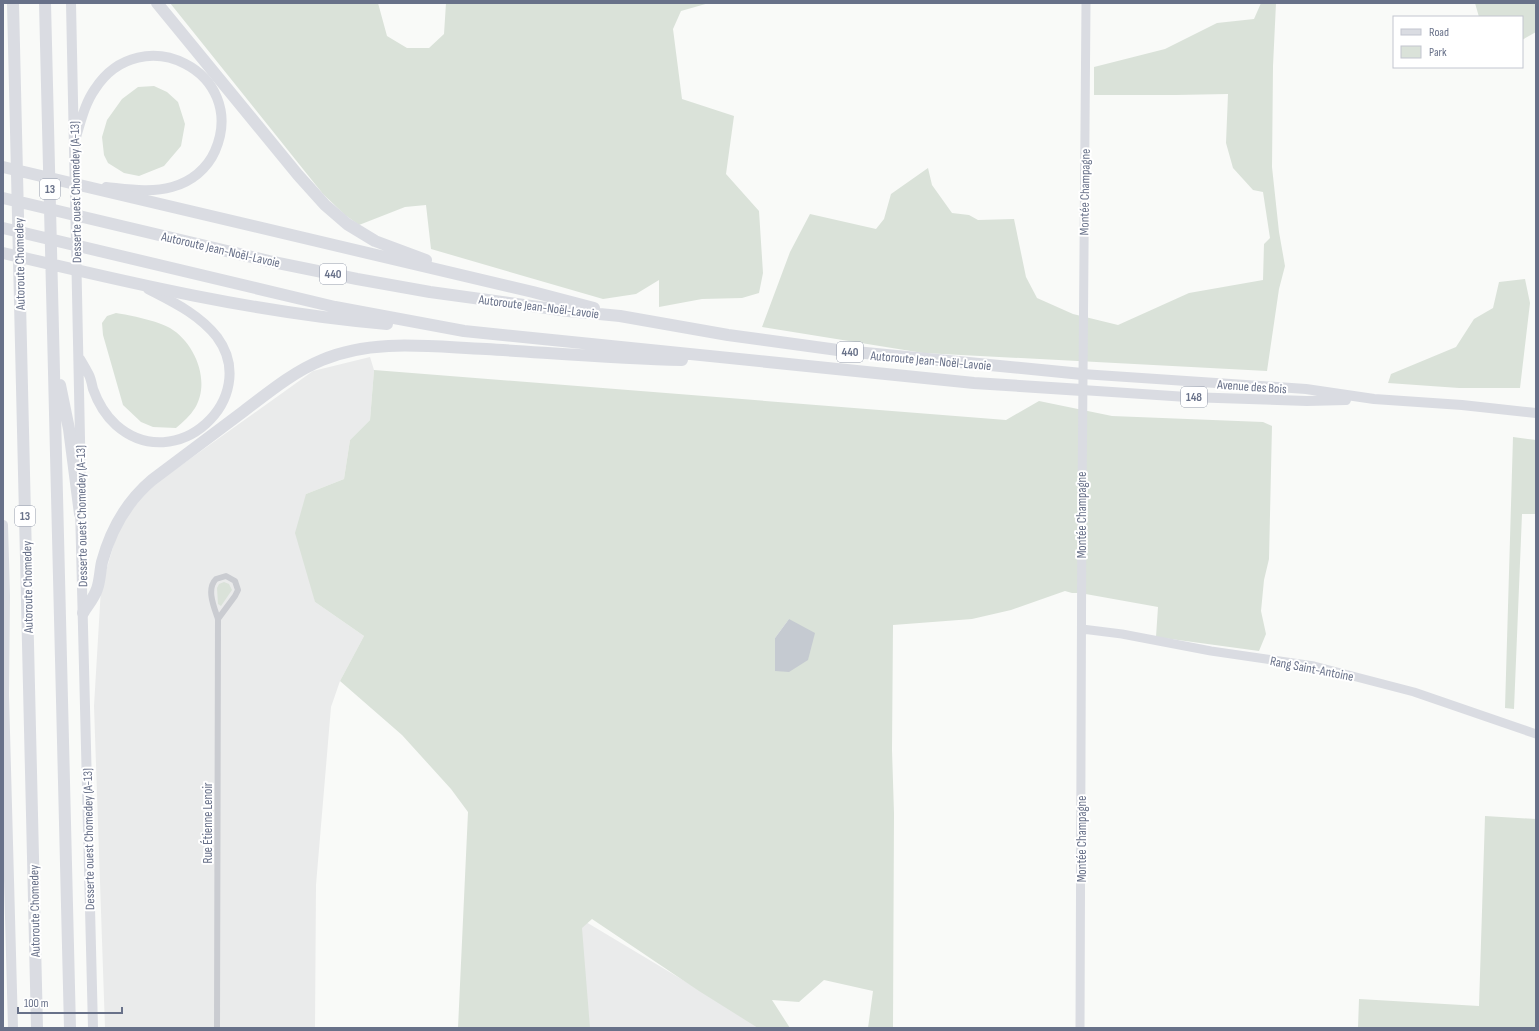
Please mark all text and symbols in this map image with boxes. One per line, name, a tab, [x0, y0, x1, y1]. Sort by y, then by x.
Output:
legend	[1393, 16, 1523, 68]
text: Road	[1429, 25, 1449, 40]
text: Park	[1429, 45, 1447, 60]
street label: Desserte ouest Chomedey (A-13)	[67, 121, 85, 263]
street label: Montée Champagne	[1076, 149, 1094, 236]
road number: 13	[40, 179, 60, 199]
street label: Autoroute Chomedey	[11, 218, 29, 311]
street label: Autoroute Jean-Noël-Lavoie	[159, 228, 282, 271]
road number: 440	[320, 264, 346, 284]
street label: Autoroute Jean-Noël-Lavoie	[477, 292, 600, 322]
road number: 440	[837, 342, 863, 362]
street label: Autoroute Jean-Noël-Lavoie	[869, 348, 992, 374]
street label: Avenue des Bois	[1216, 377, 1287, 397]
road number: 148	[1181, 387, 1207, 407]
street label: Desserte ouest Chomedey (A-13)	[73, 445, 91, 587]
street label: Montée Champagne	[1074, 472, 1090, 558]
road number: 13	[15, 506, 35, 526]
street label: Autoroute Chomedey	[19, 541, 37, 634]
street label: Rang Saint-Antoine	[1269, 653, 1355, 685]
street label: Desserte ouest Chomedey (A-13)	[80, 768, 98, 910]
street label: Rue Étienne Lenoir	[200, 782, 216, 864]
street label: Montée Champagne	[1074, 796, 1090, 882]
street label: Autoroute Chomedey	[26, 865, 44, 958]
scale bar	[18, 989, 122, 1015]
text: 100 m	[24, 996, 49, 1011]

